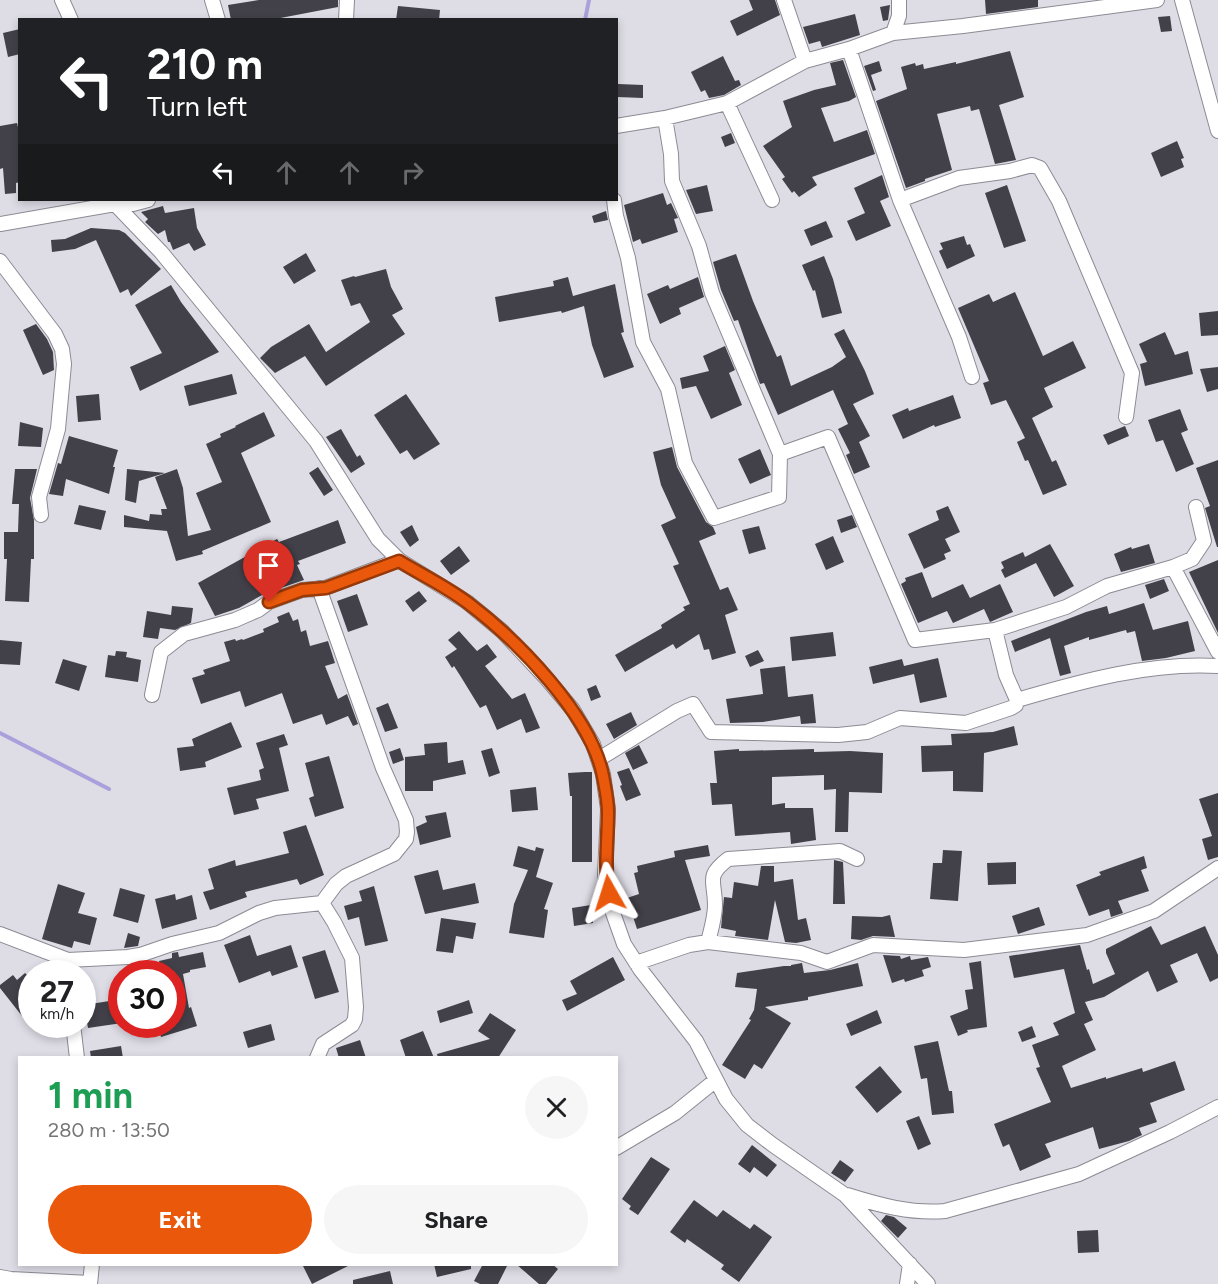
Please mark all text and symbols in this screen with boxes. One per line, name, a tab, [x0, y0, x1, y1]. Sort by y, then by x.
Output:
text: 210 m	[147, 39, 263, 90]
icon: left	[48, 42, 126, 120]
text: Turn left	[147, 90, 247, 123]
icon: left	[207, 156, 240, 189]
icon: ahead	[270, 156, 303, 189]
icon: ahead	[333, 156, 366, 189]
icon: right	[396, 156, 429, 189]
pin	[243, 540, 294, 602]
icon: arrive	[252, 549, 285, 582]
position arrow	[577, 861, 641, 925]
speed limit sign: 30	[108, 960, 186, 1038]
text: 27	[40, 973, 74, 1010]
text: km/h	[40, 1005, 74, 1023]
text: 1 min	[48, 1074, 133, 1117]
button: close	[525, 1076, 588, 1139]
text: 280 m · 13:50	[48, 1118, 170, 1142]
button: Exit	[48, 1185, 312, 1254]
button: Share	[324, 1185, 588, 1254]

